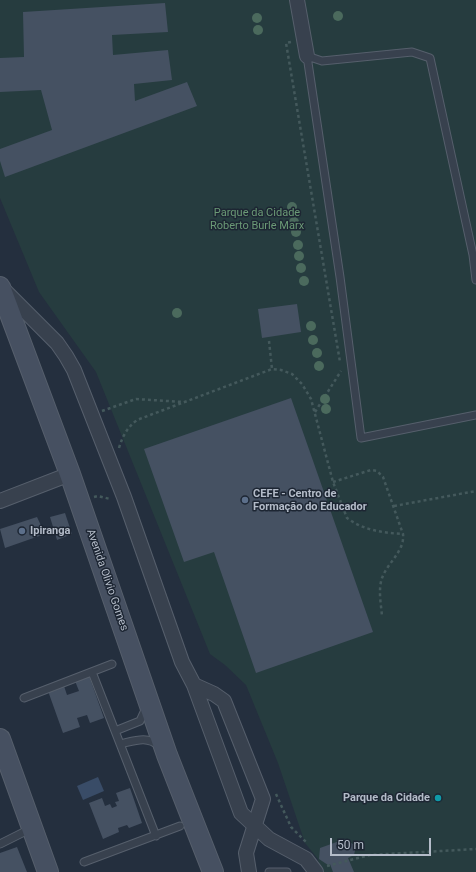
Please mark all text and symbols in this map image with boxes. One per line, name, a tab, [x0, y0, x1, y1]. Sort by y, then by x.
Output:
park label: Parque da Cidade Roberto Burle Marx	[210, 206, 304, 232]
place label: CEFE - Centro de Formação do Educador	[253, 487, 367, 513]
marker: CEFE - Centro de Formação do Educador	[240, 495, 250, 505]
place label: Ipiranga	[30, 524, 70, 538]
marker: Ipiranga	[17, 526, 27, 536]
street label: Avenida Olivio Gomes	[83, 527, 131, 633]
place label: Parque da Cidade	[343, 791, 430, 805]
marker: Parque da Cidade	[433, 793, 443, 803]
scale bar	[332, 830, 433, 856]
text: 50 m	[337, 838, 364, 852]

